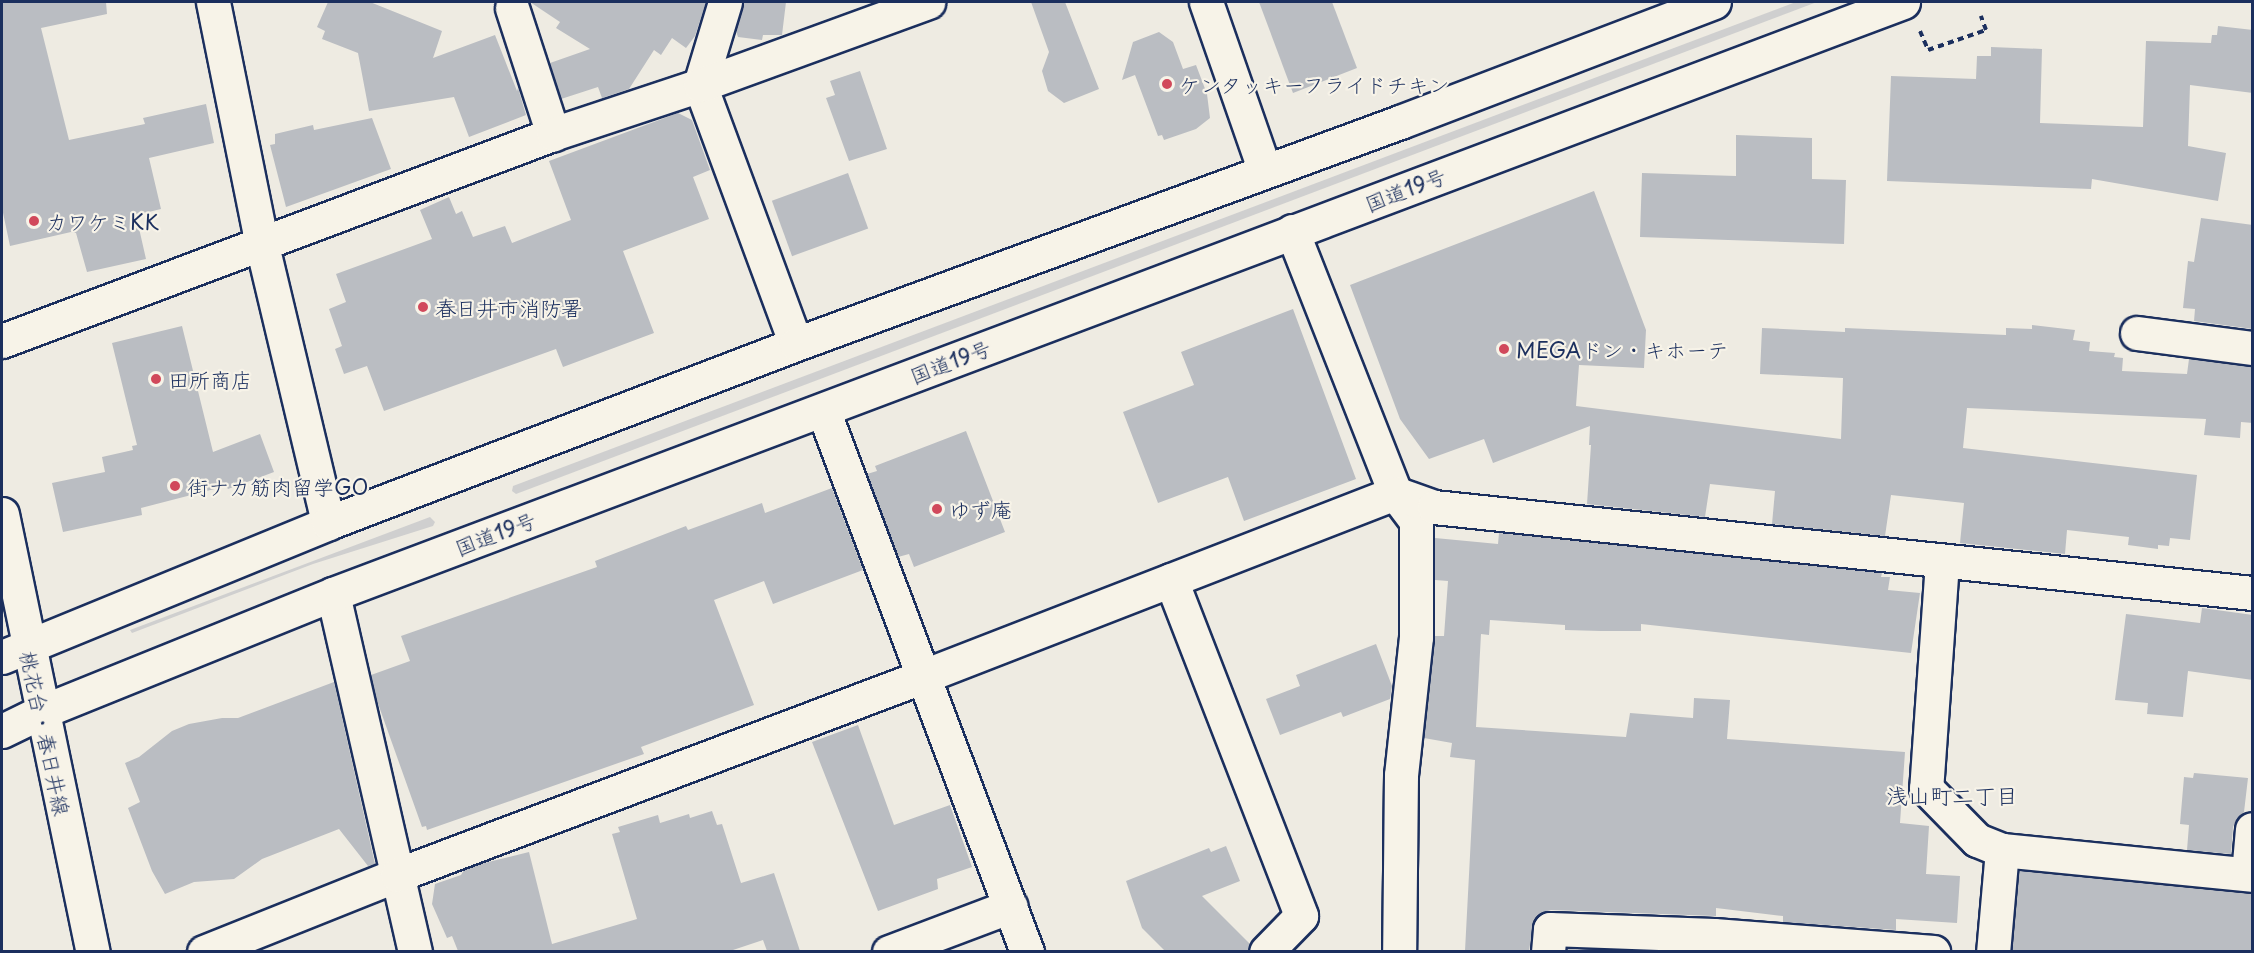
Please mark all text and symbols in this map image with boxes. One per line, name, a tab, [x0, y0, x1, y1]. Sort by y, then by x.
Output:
place label: ケンタッキーフライドチキン	[1179, 71, 1452, 97]
marker: ケンタッキーフライドチキン	[1160, 77, 1174, 91]
street label: 国道19号	[1361, 162, 1449, 216]
place label: カワケミKK	[46, 208, 159, 234]
marker: カワケミKK	[27, 214, 41, 228]
place label: 春日井市消防署	[435, 294, 582, 320]
marker: 春日井市消防署	[416, 300, 430, 314]
street label: 国道19号	[906, 334, 994, 388]
place label: MEGAドン・キホーテ	[1516, 336, 1728, 362]
marker: MEGAドン・キホーテ	[1497, 342, 1511, 356]
place label: 田所商店	[168, 366, 252, 392]
marker: 田所商店	[149, 372, 163, 386]
place label: 街ナカ筋肉留学GO	[187, 473, 369, 499]
marker: 街ナカ筋肉留学GO	[168, 479, 182, 493]
place label: ゆず庵	[949, 496, 1012, 522]
marker: ゆず庵	[930, 502, 944, 516]
street label: 国道19号	[451, 506, 539, 560]
street label: 桃花台・春日井線	[16, 648, 76, 818]
district label: 浅山町二丁目	[1886, 782, 2018, 808]

